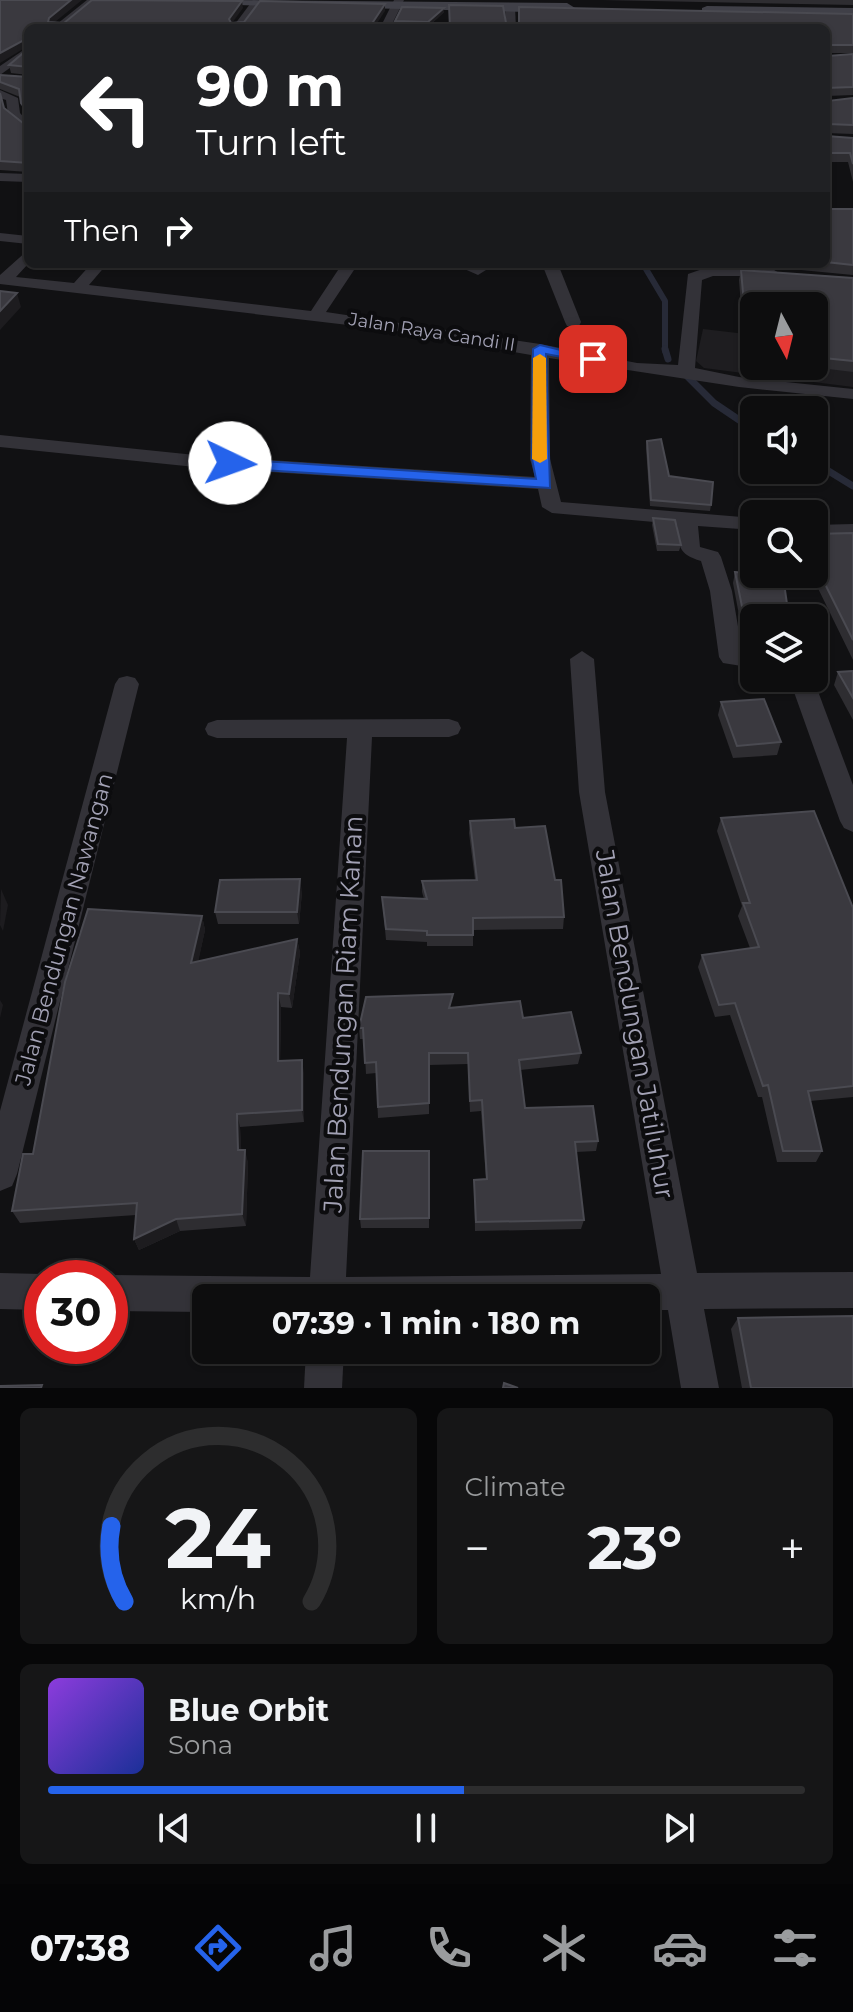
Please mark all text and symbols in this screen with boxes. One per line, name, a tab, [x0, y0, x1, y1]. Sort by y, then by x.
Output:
text: 90 m	[196, 52, 344, 120]
icon: left	[64, 56, 168, 160]
text: Turn left	[196, 120, 347, 164]
icon: right	[156, 208, 200, 252]
text: Then	[64, 212, 140, 249]
north arrow	[740, 292, 828, 380]
map controls	[740, 292, 828, 692]
street label: Jalan Raya Candi II	[346, 308, 517, 356]
pin	[559, 325, 627, 393]
icon: arrive	[571, 337, 615, 381]
button: sound	[740, 396, 828, 484]
position arrow	[188, 421, 272, 505]
button: search	[740, 500, 828, 588]
button: layers	[740, 604, 828, 692]
street label: Jalan Bendungan Nawangan	[9, 770, 119, 1089]
street label: Jalan Bendungan Riam Kanan	[317, 815, 369, 1214]
street label: Jalan Bendungan Jatiluhur	[588, 846, 681, 1201]
speed limit sign: 30	[24, 1260, 128, 1364]
text: 07:39 · 1 min · 180 m	[272, 1305, 580, 1342]
text: Climate	[465, 1471, 566, 1503]
text: 24	[165, 1487, 271, 1589]
text: 23°	[587, 1511, 682, 1584]
text: −	[465, 1521, 490, 1575]
text: +	[780, 1521, 805, 1575]
text: km/h	[180, 1581, 256, 1616]
text: Blue Orbit	[168, 1692, 329, 1729]
text: Sona	[168, 1729, 233, 1761]
icon: previous	[152, 1806, 196, 1850]
icon: pause	[404, 1806, 448, 1850]
icon: next	[657, 1806, 701, 1850]
icon: directions	[190, 1920, 246, 1976]
icon: music	[305, 1920, 361, 1976]
icon: phone	[421, 1920, 477, 1976]
icon: climate	[536, 1920, 592, 1976]
icon: car	[652, 1920, 708, 1976]
icon: filters	[767, 1920, 823, 1976]
text: 07:38	[30, 1926, 130, 1970]

